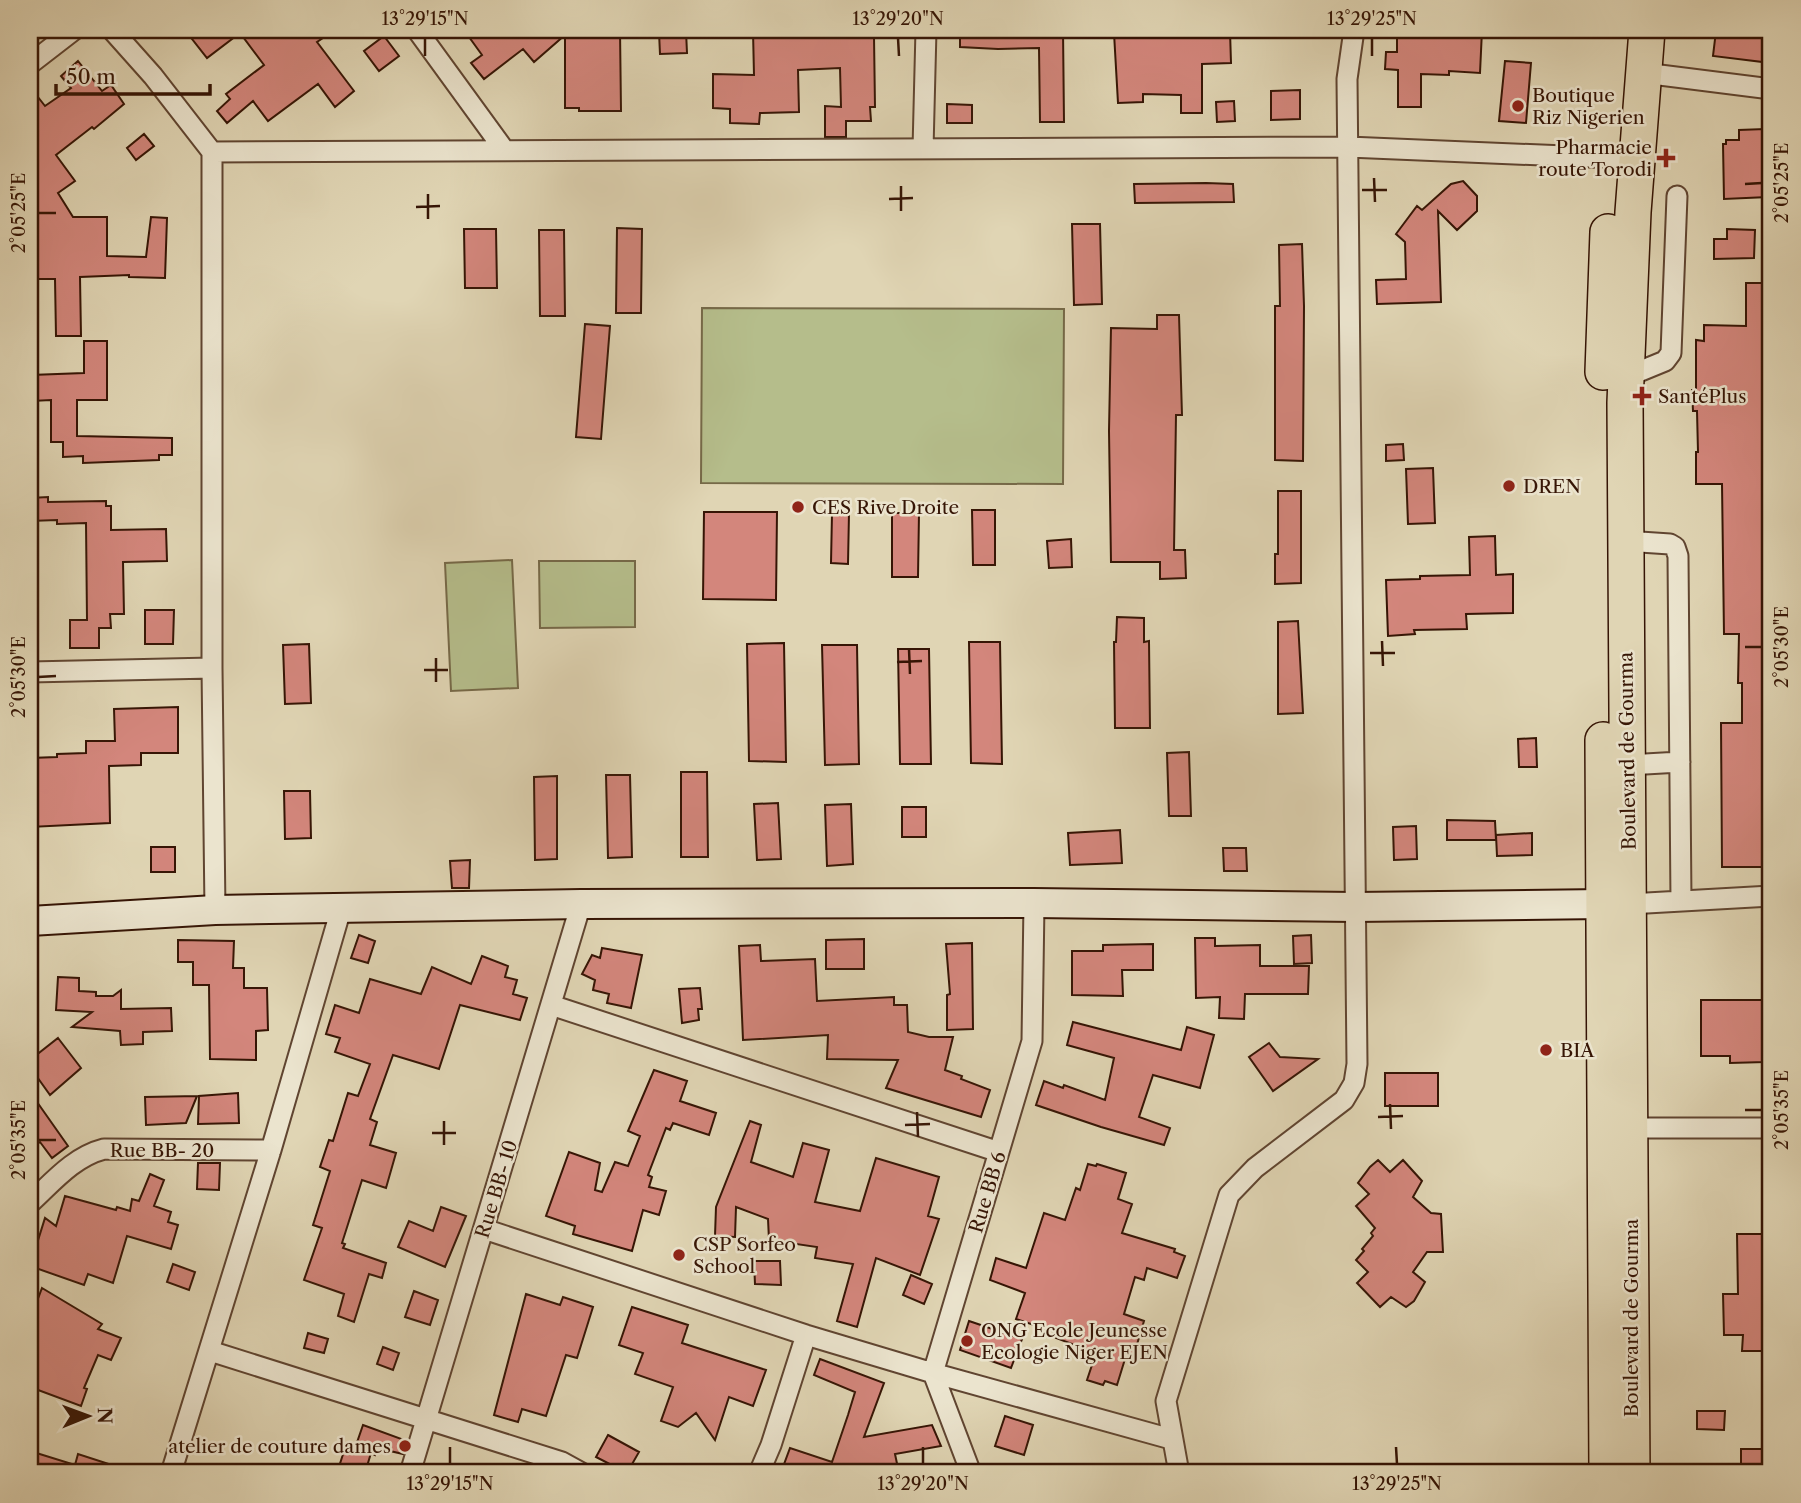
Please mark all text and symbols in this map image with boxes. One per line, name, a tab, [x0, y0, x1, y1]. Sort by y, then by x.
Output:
text: 13°29'15"N	[381, 8, 469, 30]
text: 13°29'20"N	[852, 8, 944, 30]
text: 13°29'25"N	[1327, 8, 1417, 30]
scale bar	[56, 52, 210, 96]
text: 50 m	[66, 64, 116, 89]
place label: Boutique Riz Nigerien	[1532, 84, 1645, 129]
marker: Boutique Riz Nigerien	[1510, 98, 1526, 114]
place label: Pharmacie route Torodi	[1538, 136, 1652, 181]
text: 2°05'25"E	[1771, 143, 1793, 223]
marker: Pharmacie route Torodi	[1658, 150, 1674, 166]
text: 2°05'25"E	[8, 173, 30, 253]
place label: SantéPlus	[1658, 385, 1747, 408]
marker: SantéPlus	[1632, 386, 1652, 406]
place label: DREN	[1523, 475, 1581, 498]
marker: DREN	[1501, 478, 1517, 494]
place label: CES Rive Droite	[812, 496, 959, 519]
marker: CES Rive Droite	[790, 499, 806, 515]
text: 2°05'30"E	[1771, 606, 1793, 688]
text: 2°05'30"E	[8, 636, 30, 718]
street label: Boulevard de Gourma	[1614, 652, 1641, 850]
place label: BIA	[1560, 1039, 1595, 1062]
marker: BIA	[1538, 1042, 1554, 1058]
text: 2°05'35"E	[1771, 1070, 1793, 1150]
text: 2°05'35"E	[8, 1100, 30, 1180]
street label: Rue BB- 10	[471, 1137, 522, 1241]
street label: Rue BB- 20	[110, 1139, 214, 1162]
street label: Rue BB 6	[964, 1149, 1011, 1236]
street label: Boulevard de Gourma	[1620, 1219, 1643, 1417]
place label: CSP Sorfeo School	[693, 1233, 796, 1278]
marker: CSP Sorfeo School	[671, 1247, 687, 1263]
place label: ONG Ecole Jeunesse Ecologie Niger EJEN	[981, 1319, 1168, 1364]
marker: ONG Ecole Jeunesse Ecologie Niger EJEN	[959, 1333, 975, 1349]
north arrow	[52, 1380, 122, 1450]
text: N	[93, 1407, 116, 1424]
place label: atelier de couture dames	[168, 1435, 391, 1458]
marker: atelier de couture dames	[397, 1438, 413, 1454]
text: 13°29'15"N	[406, 1473, 494, 1495]
text: 13°29'20"N	[877, 1473, 969, 1495]
text: 13°29'25"N	[1352, 1473, 1442, 1495]

